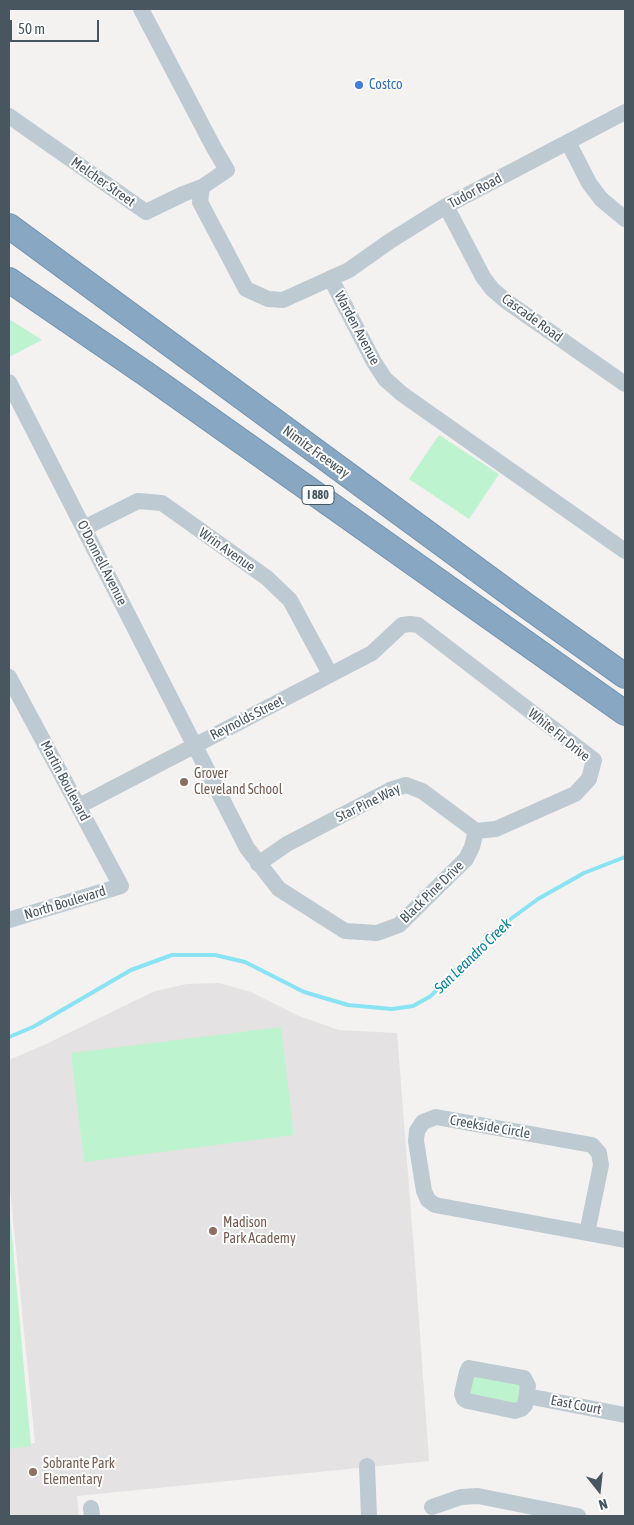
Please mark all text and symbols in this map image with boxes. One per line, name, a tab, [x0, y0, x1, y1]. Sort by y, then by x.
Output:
scale bar	[12, 10, 101, 42]
text: 50 m	[18, 20, 45, 37]
place label: Costco	[369, 77, 402, 93]
marker: Costco	[353, 79, 365, 91]
street label: Melcher Street	[68, 154, 138, 210]
street label: Tudor Road	[445, 170, 505, 212]
street label: Warden Avenue	[331, 288, 383, 368]
street label: Cascade Road	[498, 290, 566, 346]
street label: Nimitz Freeway	[279, 422, 353, 482]
road number: I 880	[302, 486, 334, 504]
street label: O'Donnell Avenue	[73, 518, 131, 608]
street label: Wrin Avenue	[196, 524, 258, 576]
street label: Reynolds Street	[207, 692, 287, 744]
street label: White Fir Drive	[525, 705, 593, 765]
street label: Martin Boulevard	[37, 738, 93, 824]
place label: Grover Cleveland School	[194, 766, 282, 799]
marker: Grover Cleveland School	[178, 776, 190, 788]
street label: Star Pine Way	[333, 780, 403, 826]
street label: Black Pine Drive	[397, 857, 467, 927]
street label: North Boulevard	[22, 883, 108, 923]
water label: San Leandro Creek	[431, 915, 515, 997]
street label: Creekside Circle	[449, 1112, 531, 1142]
place label: Madison Park Academy	[223, 1215, 296, 1248]
marker: Madison Park Academy	[207, 1225, 219, 1237]
street label: East Court	[549, 1392, 603, 1418]
place label: Sobrante Park Elementary	[43, 1456, 115, 1488]
north arrow	[574, 1465, 624, 1515]
marker: Sobrante Park Elementary	[27, 1466, 39, 1478]
text: N	[597, 1496, 609, 1513]

